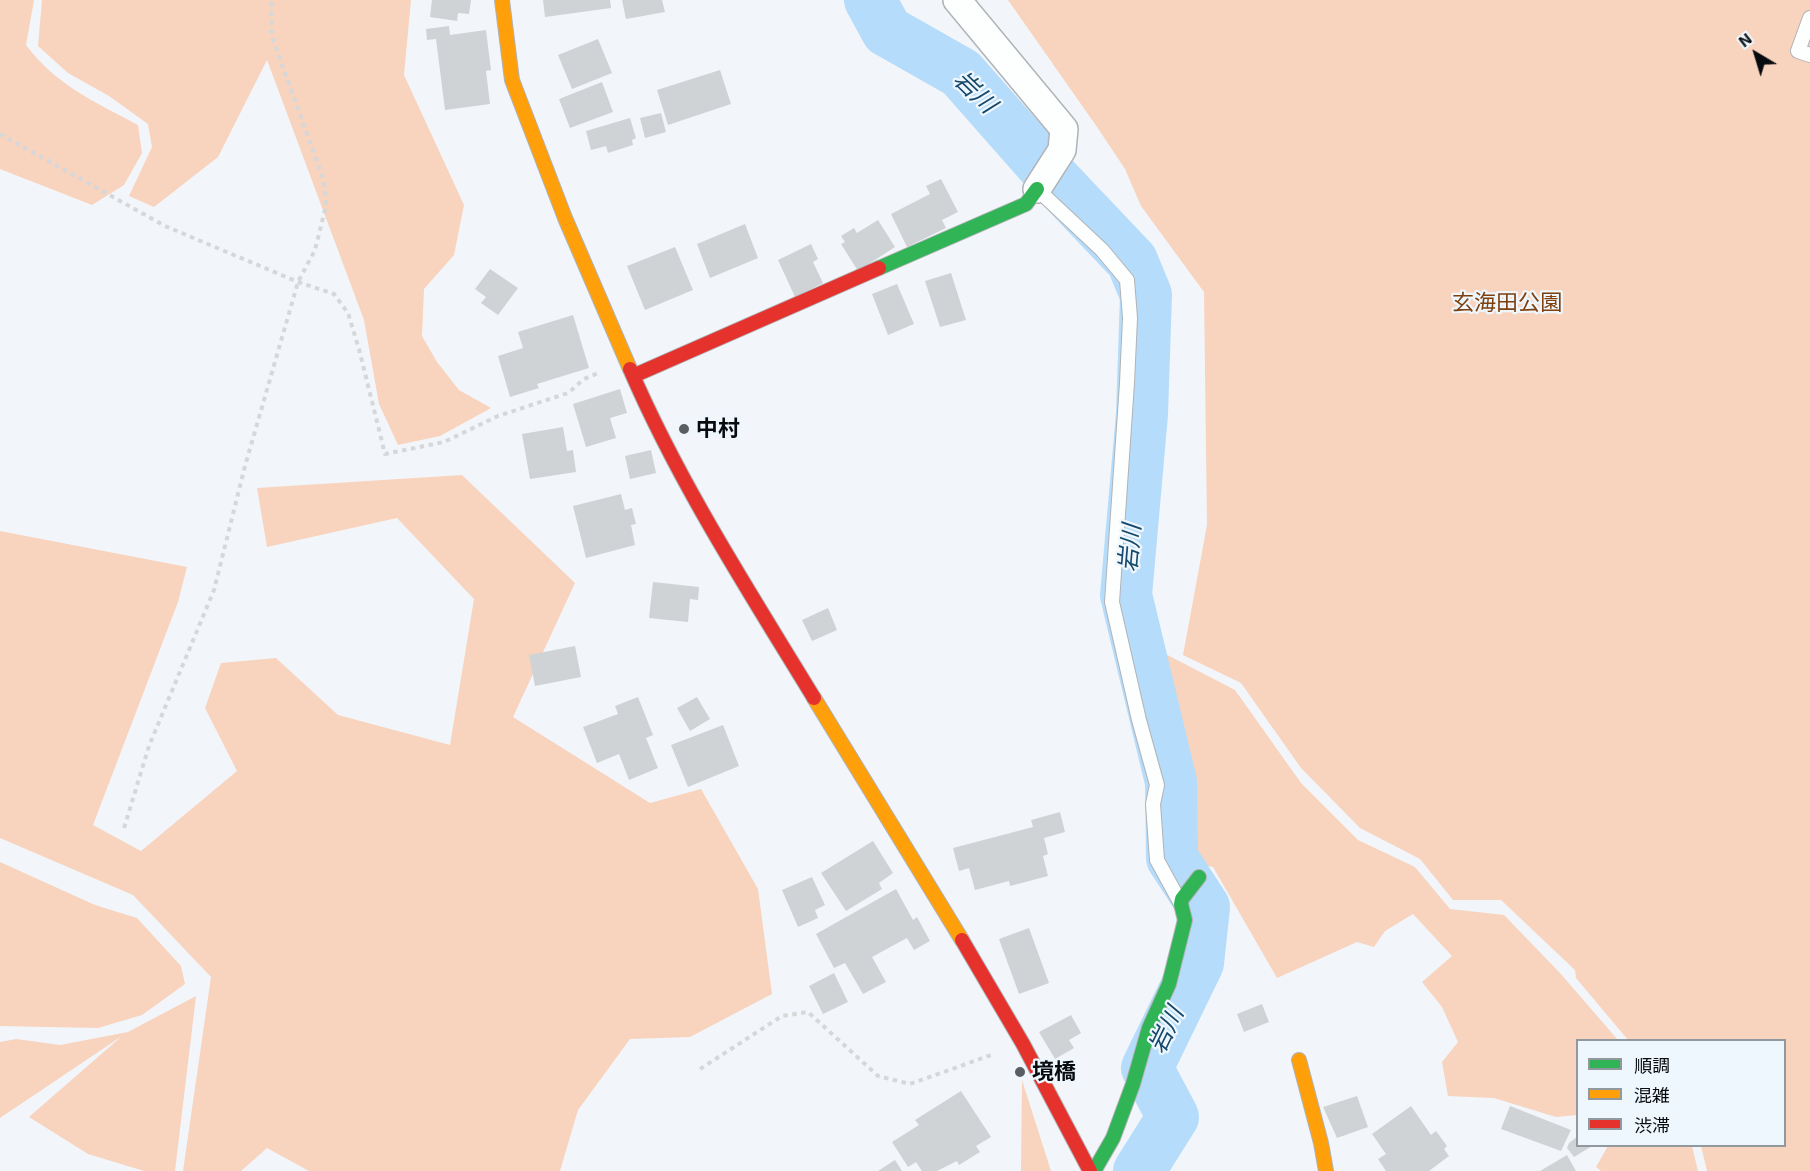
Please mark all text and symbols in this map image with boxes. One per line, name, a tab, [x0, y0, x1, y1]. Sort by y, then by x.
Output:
north arrow	[1726, 24, 1786, 84]
text: N	[1734, 28, 1755, 50]
water label: 岩川	[948, 65, 1002, 119]
park label: 玄海田公園	[1452, 290, 1562, 316]
place label: 中村	[696, 416, 740, 442]
marker: 中村	[677, 422, 691, 436]
water label: 岩川	[1114, 523, 1146, 573]
water label: 岩川	[1143, 1002, 1189, 1058]
legend	[1576, 1039, 1786, 1147]
text: 順調	[1634, 1054, 1670, 1076]
place label: 境橋	[1032, 1059, 1076, 1085]
marker: 境橋	[1013, 1065, 1027, 1079]
text: 混雑	[1634, 1084, 1670, 1106]
text: 渋滞	[1634, 1114, 1670, 1136]

